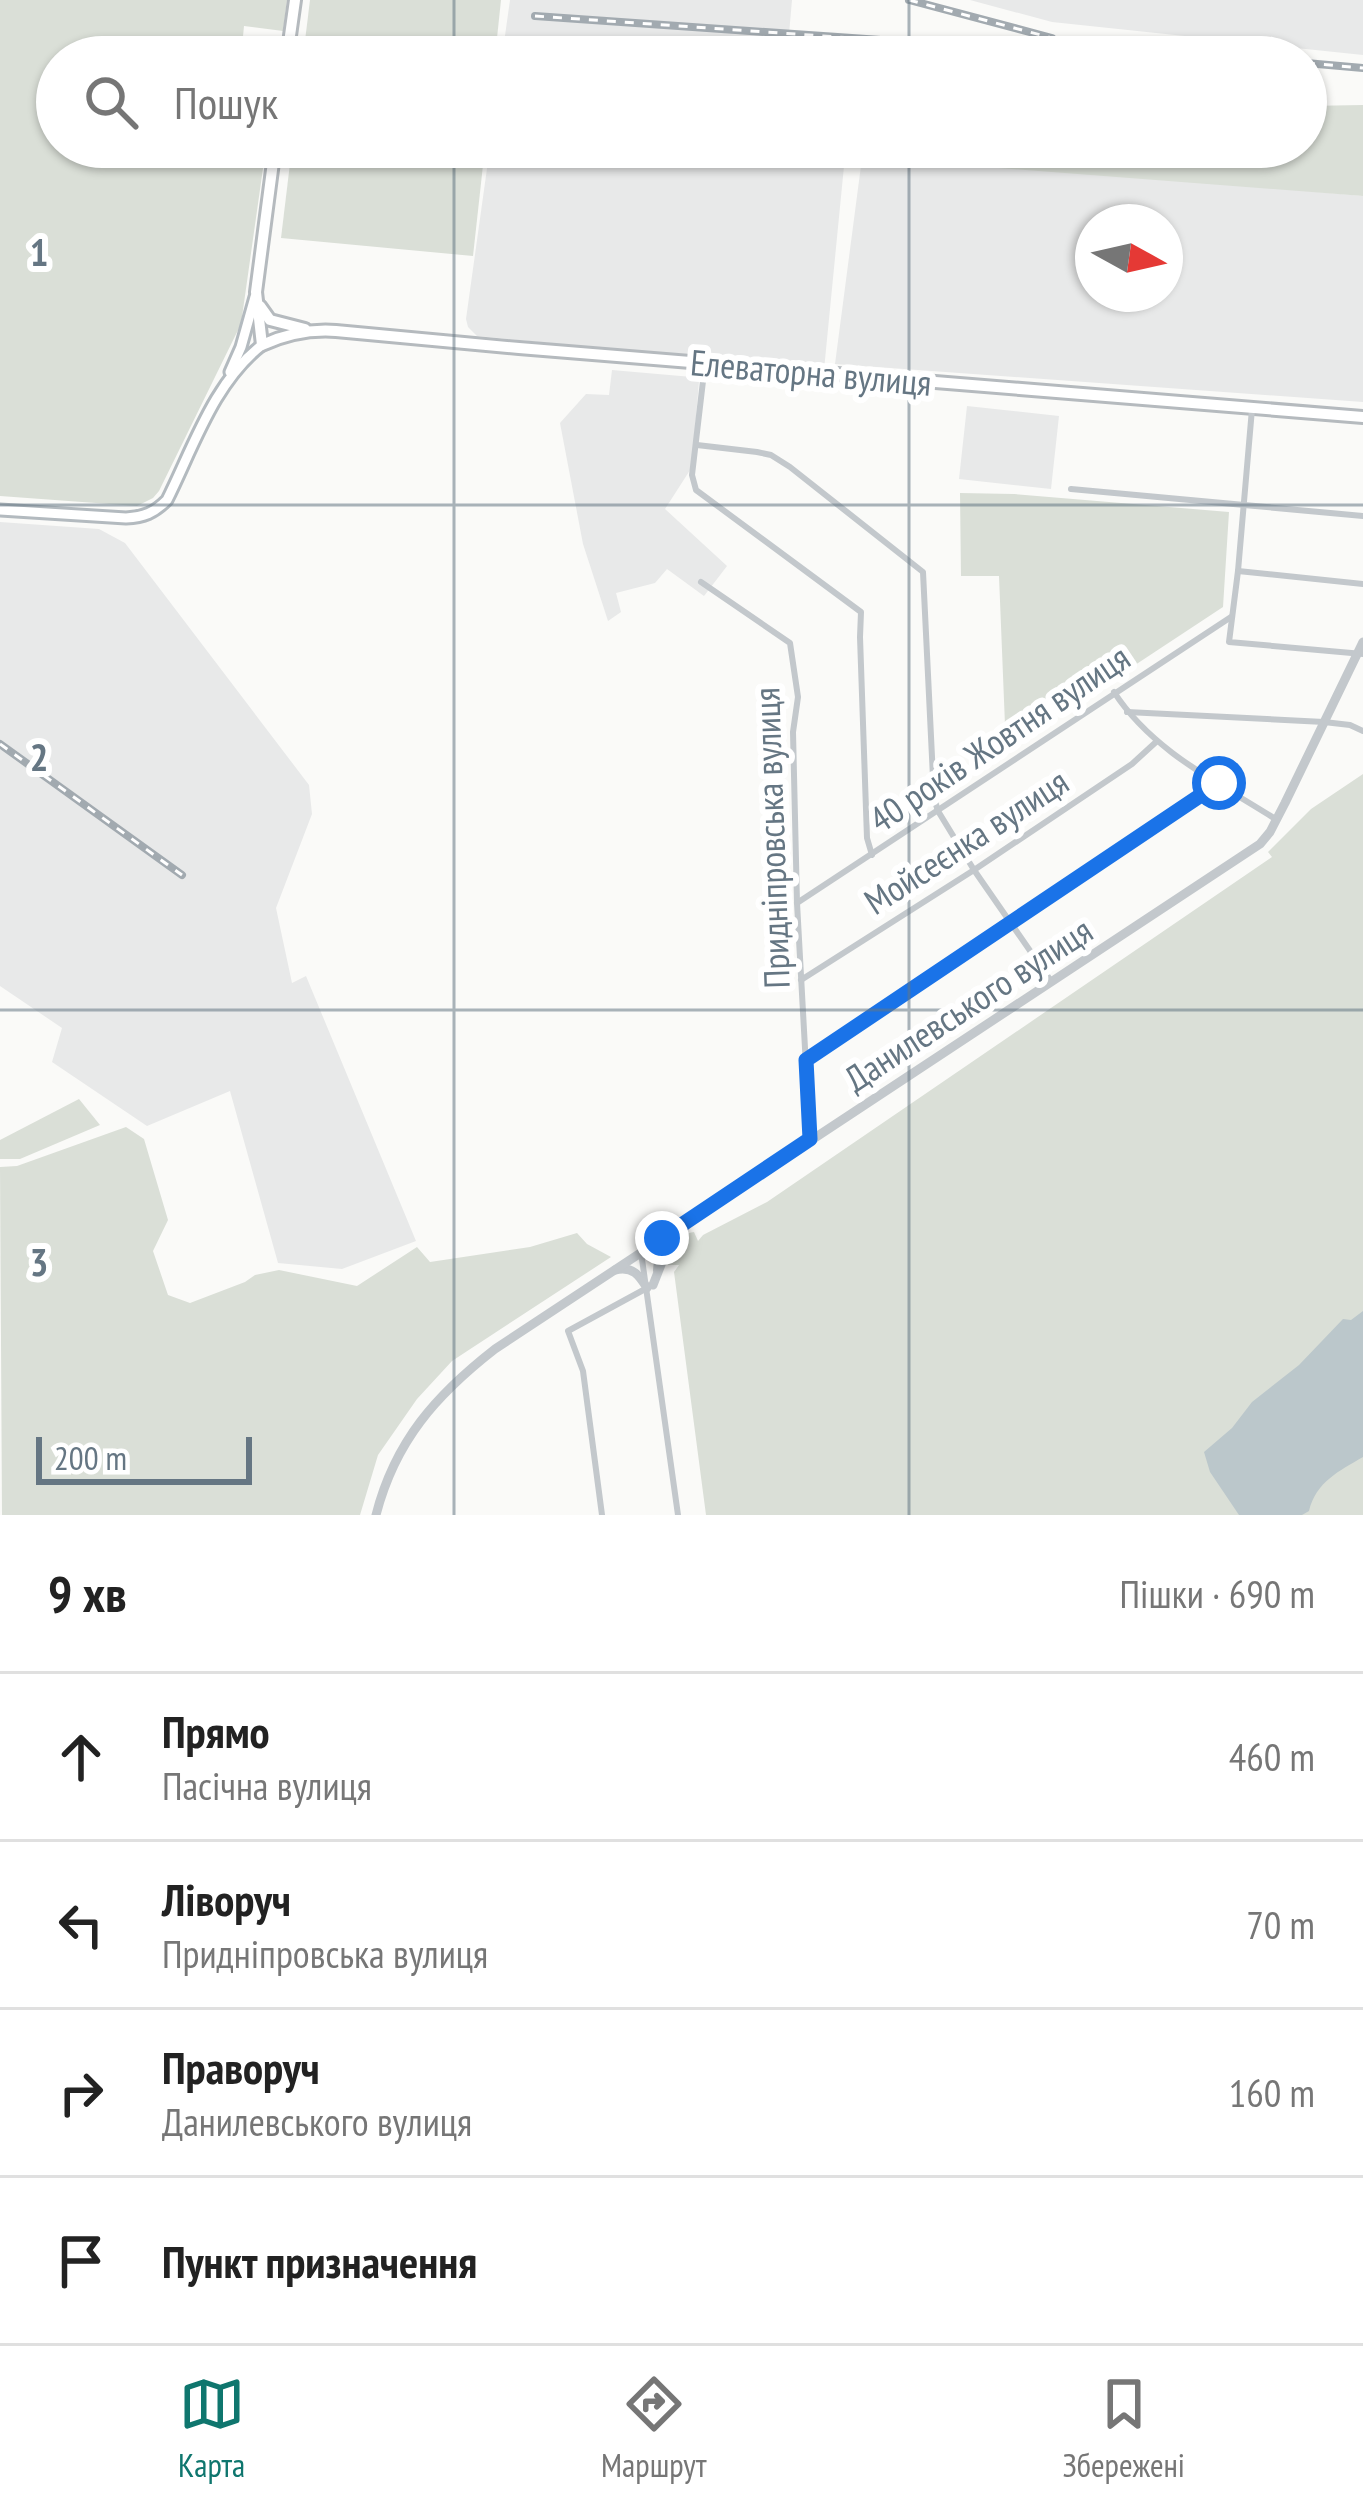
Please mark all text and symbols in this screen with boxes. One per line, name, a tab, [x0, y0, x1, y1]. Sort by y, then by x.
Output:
search box	[36, 36, 1327, 168]
icon: search	[78, 69, 144, 135]
text: Пошук	[174, 73, 278, 131]
north arrow	[1075, 204, 1183, 312]
text: 1	[30, 226, 48, 277]
street label: Елеваторна вулиця	[689, 338, 933, 406]
street label: 40 років Жовтня вулиця	[860, 633, 1138, 843]
street label: Придніпровська вулиця	[742, 687, 800, 989]
text: 2	[30, 731, 48, 782]
route start	[1192, 756, 1246, 810]
street label: Мойсеєнка вулиця	[855, 758, 1077, 924]
street label: Данилевського вулиця	[835, 906, 1101, 1102]
route end	[635, 1211, 689, 1265]
text: 3	[30, 1236, 48, 1287]
scale bar	[36, 1431, 252, 1484]
text: 200 m	[54, 1436, 127, 1479]
text: 9 хв	[48, 1560, 127, 1626]
text: Пішки · 690 m	[1119, 1568, 1315, 1619]
text: Прямо	[162, 1702, 270, 1760]
icon: ahead	[48, 1724, 114, 1790]
text: 460 m	[1229, 1731, 1315, 1782]
text: Пасічна вулиця	[162, 1760, 372, 1811]
text: Ліворуч	[162, 1870, 291, 1928]
icon: left	[48, 1892, 114, 1958]
text: 70 m	[1246, 1899, 1315, 1950]
text: Придніпровська вулиця	[162, 1928, 488, 1979]
text: Праворуч	[162, 2038, 320, 2096]
icon: right	[48, 2060, 114, 2126]
text: 160 m	[1229, 2067, 1315, 2118]
text: Данилевського вулиця	[162, 2096, 472, 2147]
icon: arrive	[48, 2228, 114, 2294]
text: Пункт призначення	[162, 2232, 477, 2290]
tab: Карта	[178, 2371, 245, 2486]
tab: Маршрут	[601, 2371, 706, 2486]
tab: Збережені	[1062, 2371, 1185, 2486]

